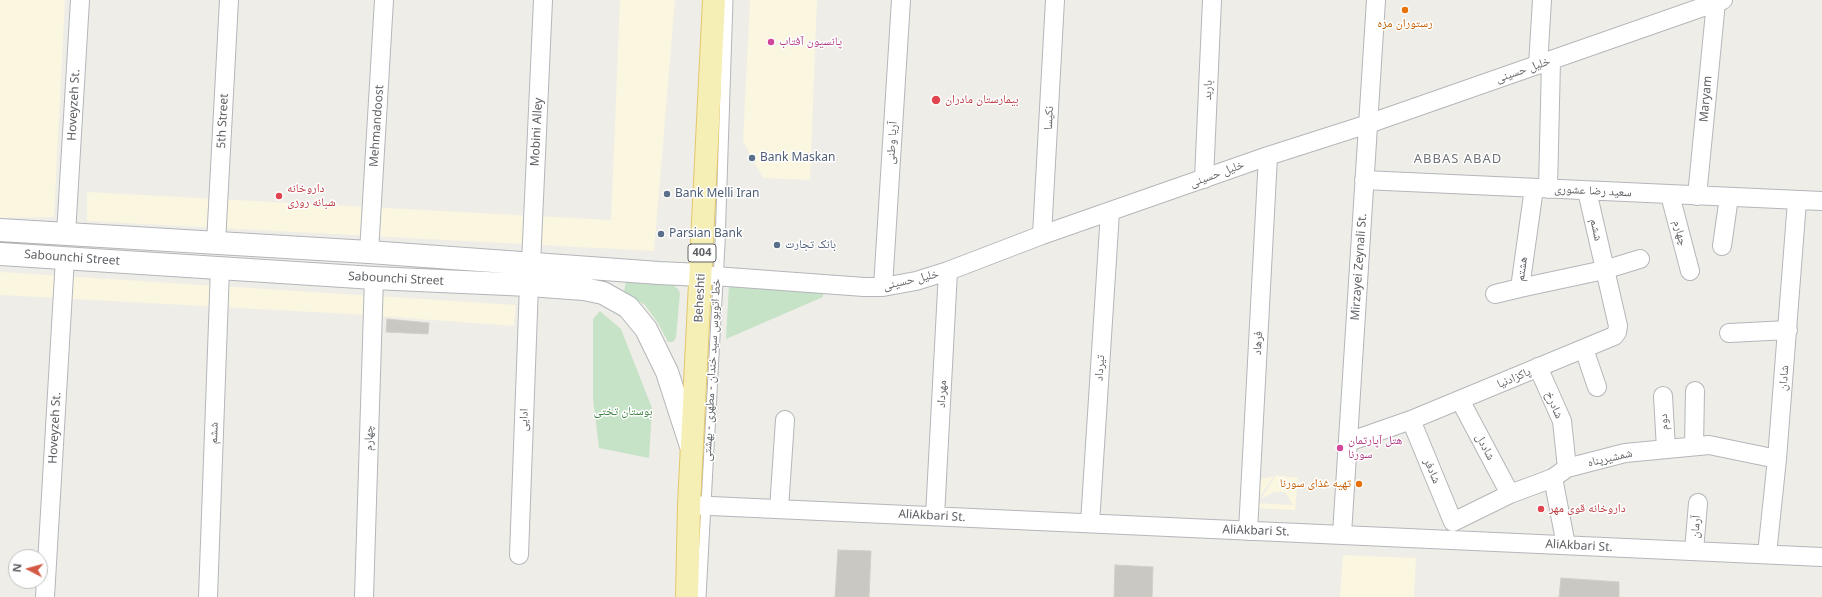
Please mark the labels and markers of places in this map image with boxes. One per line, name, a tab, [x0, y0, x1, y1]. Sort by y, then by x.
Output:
marker: رستوران مزه	[1400, 5, 1410, 15]
place label: رستوران مزه	[1377, 17, 1433, 31]
place label: پانسیون آفتاب	[779, 35, 842, 49]
marker: پانسیون آفتاب	[766, 37, 776, 47]
place label: بیمارستان مادران	[945, 93, 1019, 107]
marker: بیمارستان مادران	[930, 94, 942, 106]
place label: Bank Maskan	[760, 151, 835, 165]
marker: Bank Maskan	[747, 153, 757, 163]
place label: داروخانه شبانه روزی	[287, 182, 336, 210]
place label: Bank Melli Iran	[675, 187, 759, 201]
marker: Bank Melli Iran	[662, 189, 672, 199]
marker: داروخانه شبانه روزی	[274, 191, 284, 201]
place label: Parsian Bank	[669, 227, 742, 241]
marker: Parsian Bank	[656, 229, 666, 239]
place label: بانک تجارت	[785, 238, 836, 252]
marker: بانک تجارت	[772, 240, 782, 250]
place label: هتل آپارتمان سورنا	[1348, 434, 1402, 462]
marker: هتل آپارتمان سورنا	[1335, 443, 1345, 453]
place label: تهیه غذای سورنا	[1280, 477, 1351, 491]
marker: تهیه غذای سورنا	[1354, 479, 1364, 489]
place label: داروخانه قوی مهر	[1549, 502, 1626, 516]
marker: داروخانه قوی مهر	[1536, 504, 1546, 514]

